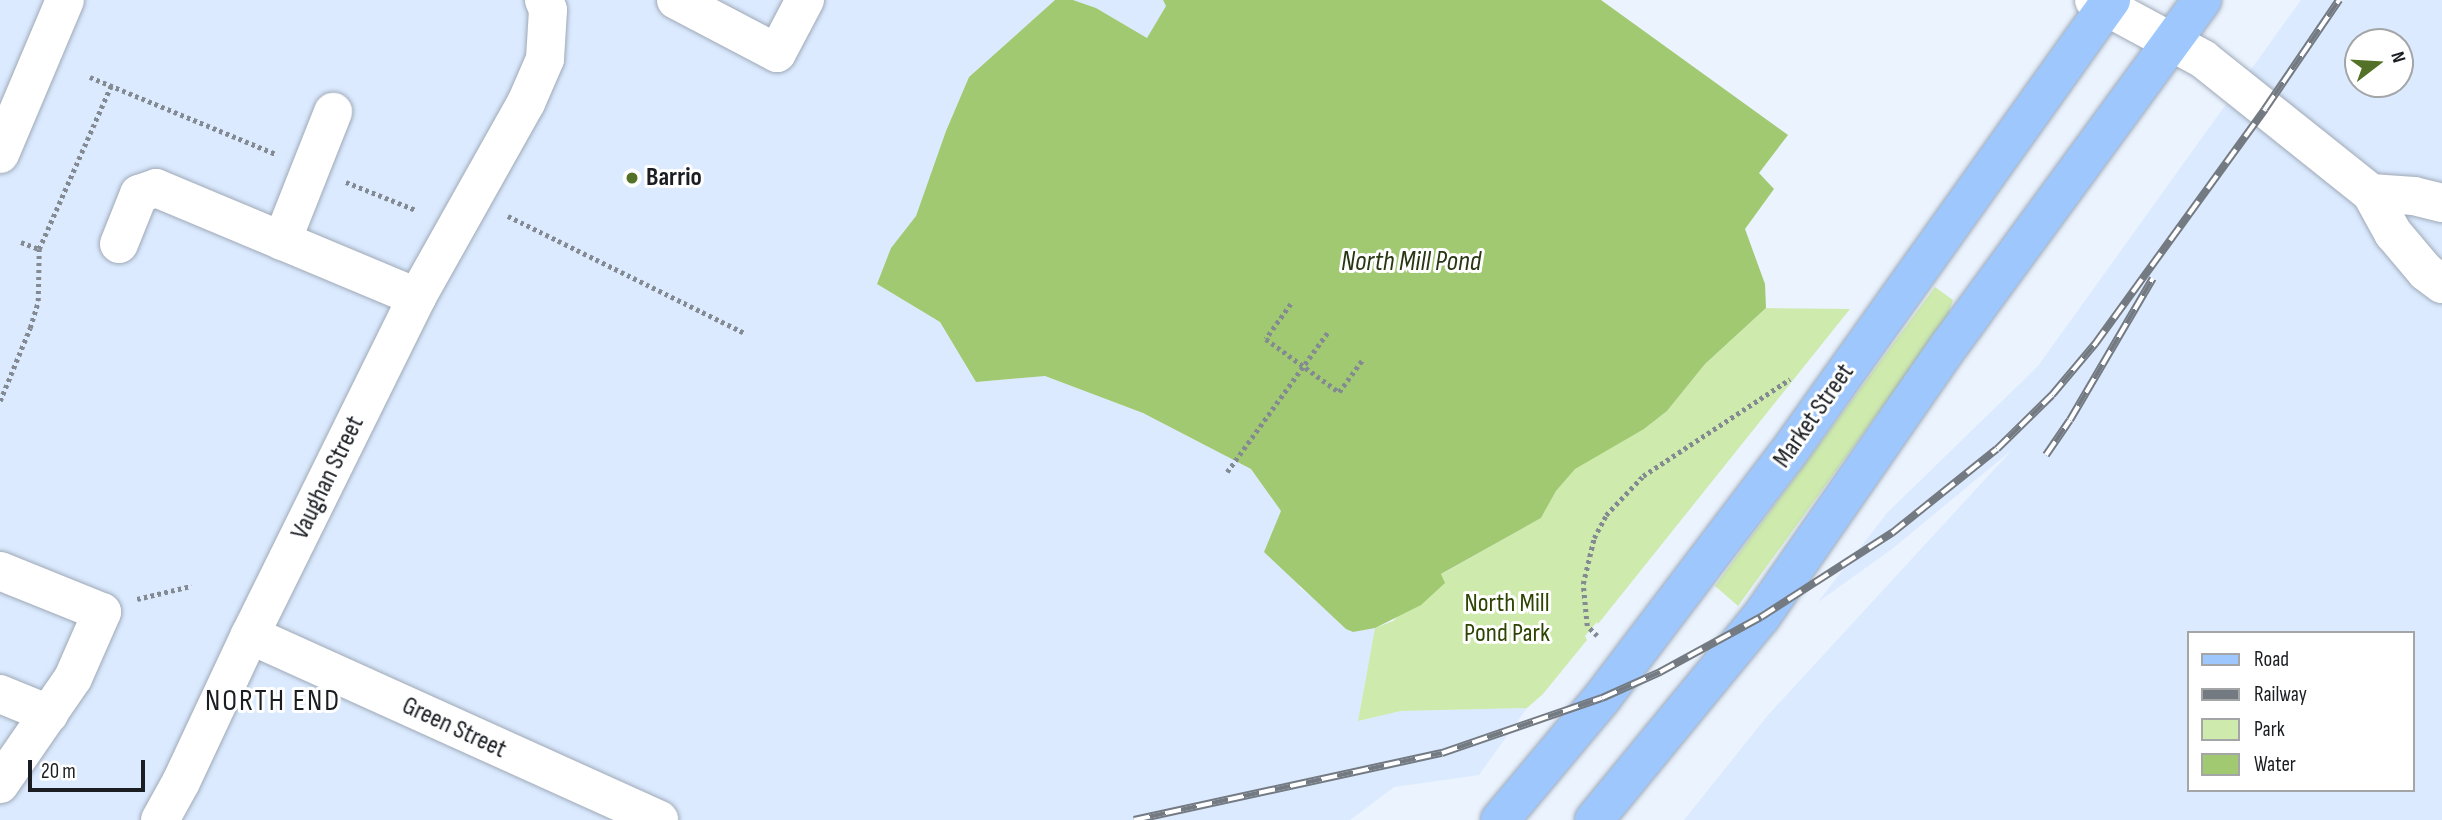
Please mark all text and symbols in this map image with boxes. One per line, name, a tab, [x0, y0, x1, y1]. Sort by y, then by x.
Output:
north arrow	[2344, 28, 2414, 98]
text: N	[2385, 49, 2410, 66]
place label: Barrio	[646, 162, 702, 194]
marker: Barrio	[624, 170, 640, 186]
water label: North Mill Pond	[1341, 245, 1481, 279]
street label: Market Street	[1767, 358, 1861, 474]
street label: Vaughan Street	[285, 411, 371, 545]
park label: North Mill Pond Park	[1464, 588, 1550, 650]
legend	[2186, 631, 2414, 792]
text: Road	[2254, 647, 2289, 672]
text: Railway	[2254, 682, 2307, 707]
district label: NORTH END	[206, 683, 340, 719]
street label: Green Street	[397, 690, 511, 766]
text: Park	[2254, 717, 2285, 742]
scale bar	[32, 746, 149, 790]
text: Water	[2254, 752, 2296, 777]
text: 20 m	[41, 759, 76, 784]

